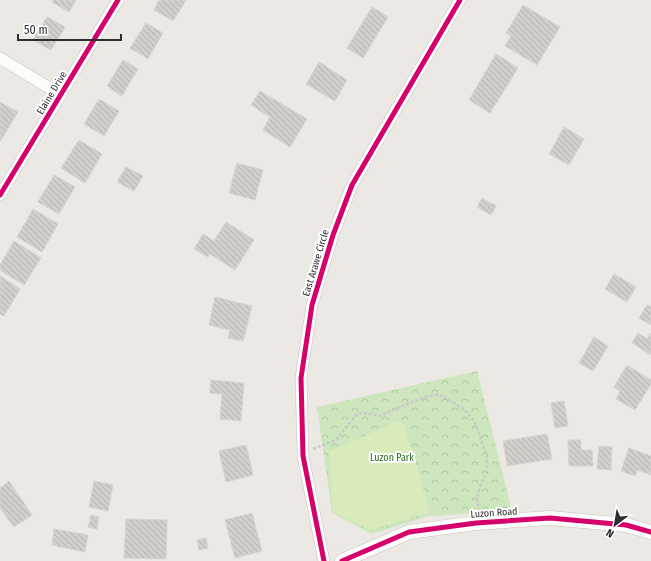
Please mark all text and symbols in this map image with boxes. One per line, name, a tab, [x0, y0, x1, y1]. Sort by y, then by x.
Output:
scale bar	[18, 16, 121, 42]
text: 50 m	[24, 23, 48, 37]
street label: Elaine Drive	[34, 69, 70, 117]
street label: East Arawe Circle	[300, 228, 332, 298]
park label: Luzon Park	[370, 452, 414, 464]
street label: Luzon Road	[470, 505, 518, 521]
north arrow	[595, 505, 635, 545]
text: N	[604, 526, 616, 540]

